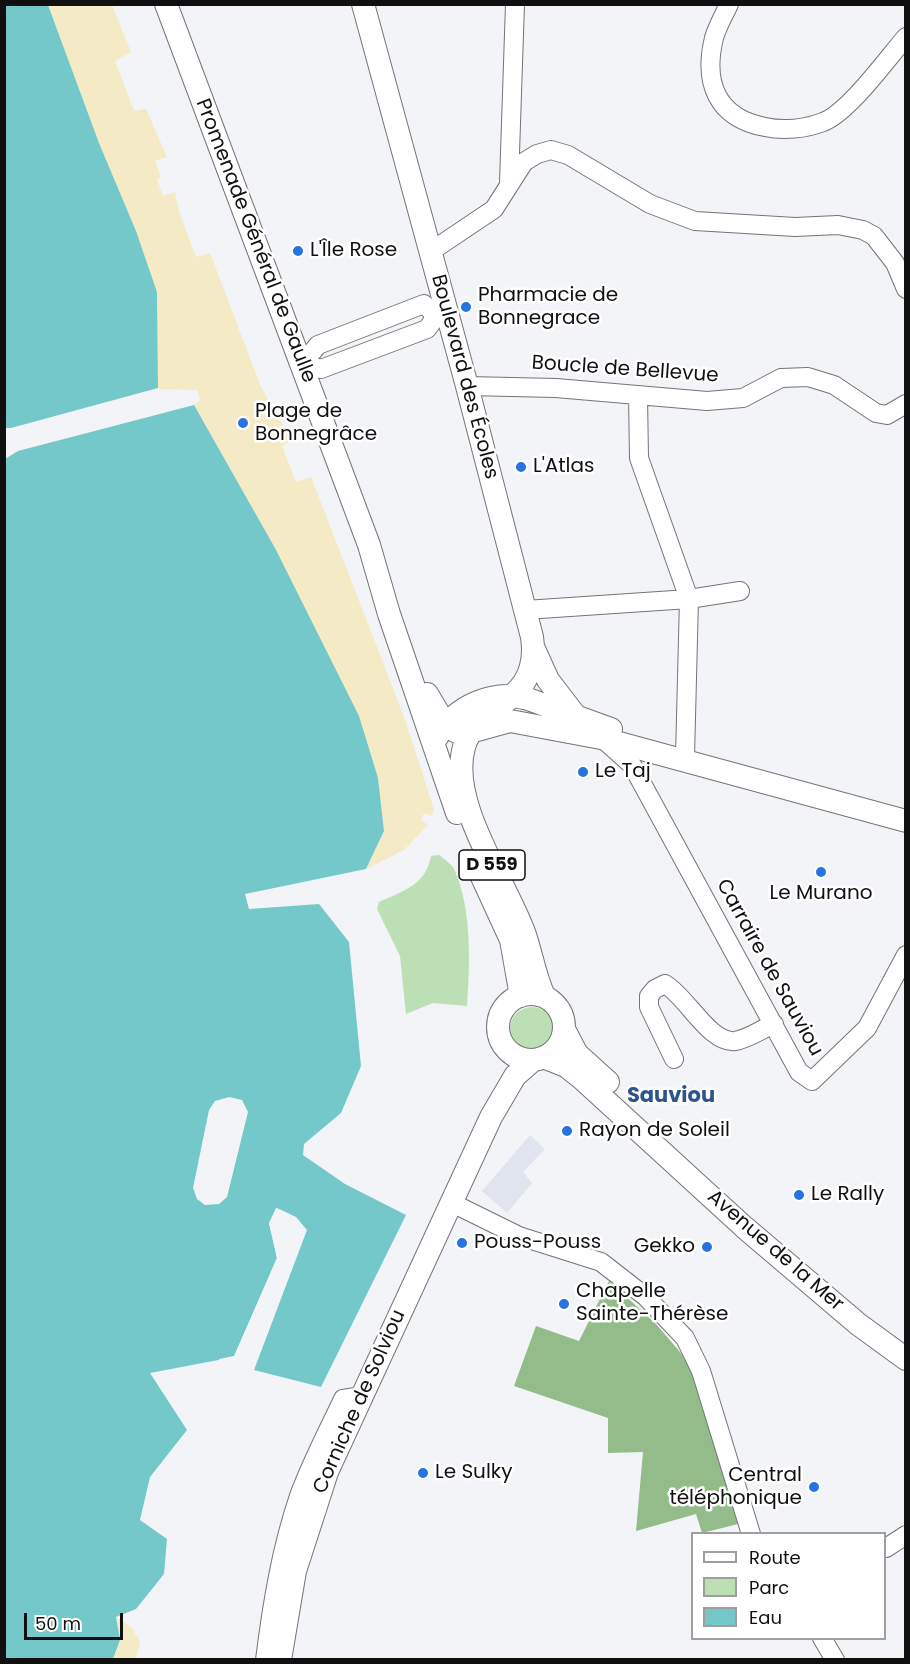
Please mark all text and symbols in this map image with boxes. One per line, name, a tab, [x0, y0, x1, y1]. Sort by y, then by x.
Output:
street label: Promenade Général de Gaulle	[190, 96, 320, 386]
place label: L'Île Rose	[310, 239, 397, 263]
marker: L'Île Rose	[291, 244, 305, 258]
street label: Boulevard des Écoles	[425, 272, 503, 482]
place label: Pharmacie de Bonnegrace	[478, 284, 618, 331]
marker: Pharmacie de Bonnegrace	[459, 300, 473, 314]
street label: Boucle de Bellevue	[531, 351, 719, 389]
place label: Plage de Bonnegrâce	[255, 400, 377, 447]
marker: Plage de Bonnegrâce	[236, 416, 250, 430]
place label: L'Atlas	[533, 455, 594, 479]
marker: L'Atlas	[514, 460, 528, 474]
place label: Le Taj	[595, 760, 651, 784]
marker: Le Taj	[576, 765, 590, 779]
road number: D 559	[459, 850, 525, 880]
marker: Le Murano	[814, 865, 828, 879]
street label: Carraire de Sauviou	[710, 875, 828, 1061]
place label: Le Murano	[770, 882, 872, 906]
district label: Sauviou	[627, 1084, 715, 1110]
place label: Rayon de Soleil	[579, 1119, 730, 1143]
marker: Rayon de Soleil	[560, 1124, 574, 1138]
place label: Le Rally	[811, 1183, 884, 1207]
street label: Avenue de la Mer	[702, 1185, 848, 1317]
marker: Le Rally	[792, 1188, 806, 1202]
place label: Pouss-Pouss	[474, 1231, 601, 1255]
place label: Gekko	[634, 1235, 695, 1259]
marker: Pouss-Pouss	[455, 1236, 469, 1250]
marker: Gekko	[700, 1240, 714, 1254]
place label: Chapelle Sainte-Thérèse	[576, 1280, 728, 1327]
marker: Chapelle Sainte-Thérèse	[557, 1297, 571, 1311]
street label: Corniche de Solviou	[309, 1306, 411, 1498]
place label: Le Sulky	[435, 1461, 512, 1485]
place label: Central téléphonique	[669, 1464, 802, 1511]
marker: Le Sulky	[416, 1466, 430, 1480]
marker: Central téléphonique	[807, 1480, 821, 1494]
legend	[691, 1532, 886, 1640]
text: Route	[749, 1545, 801, 1570]
text: Parc	[749, 1575, 789, 1600]
scale bar	[27, 1601, 126, 1639]
text: Eau	[749, 1605, 782, 1630]
text: 50 m	[35, 1611, 81, 1636]

